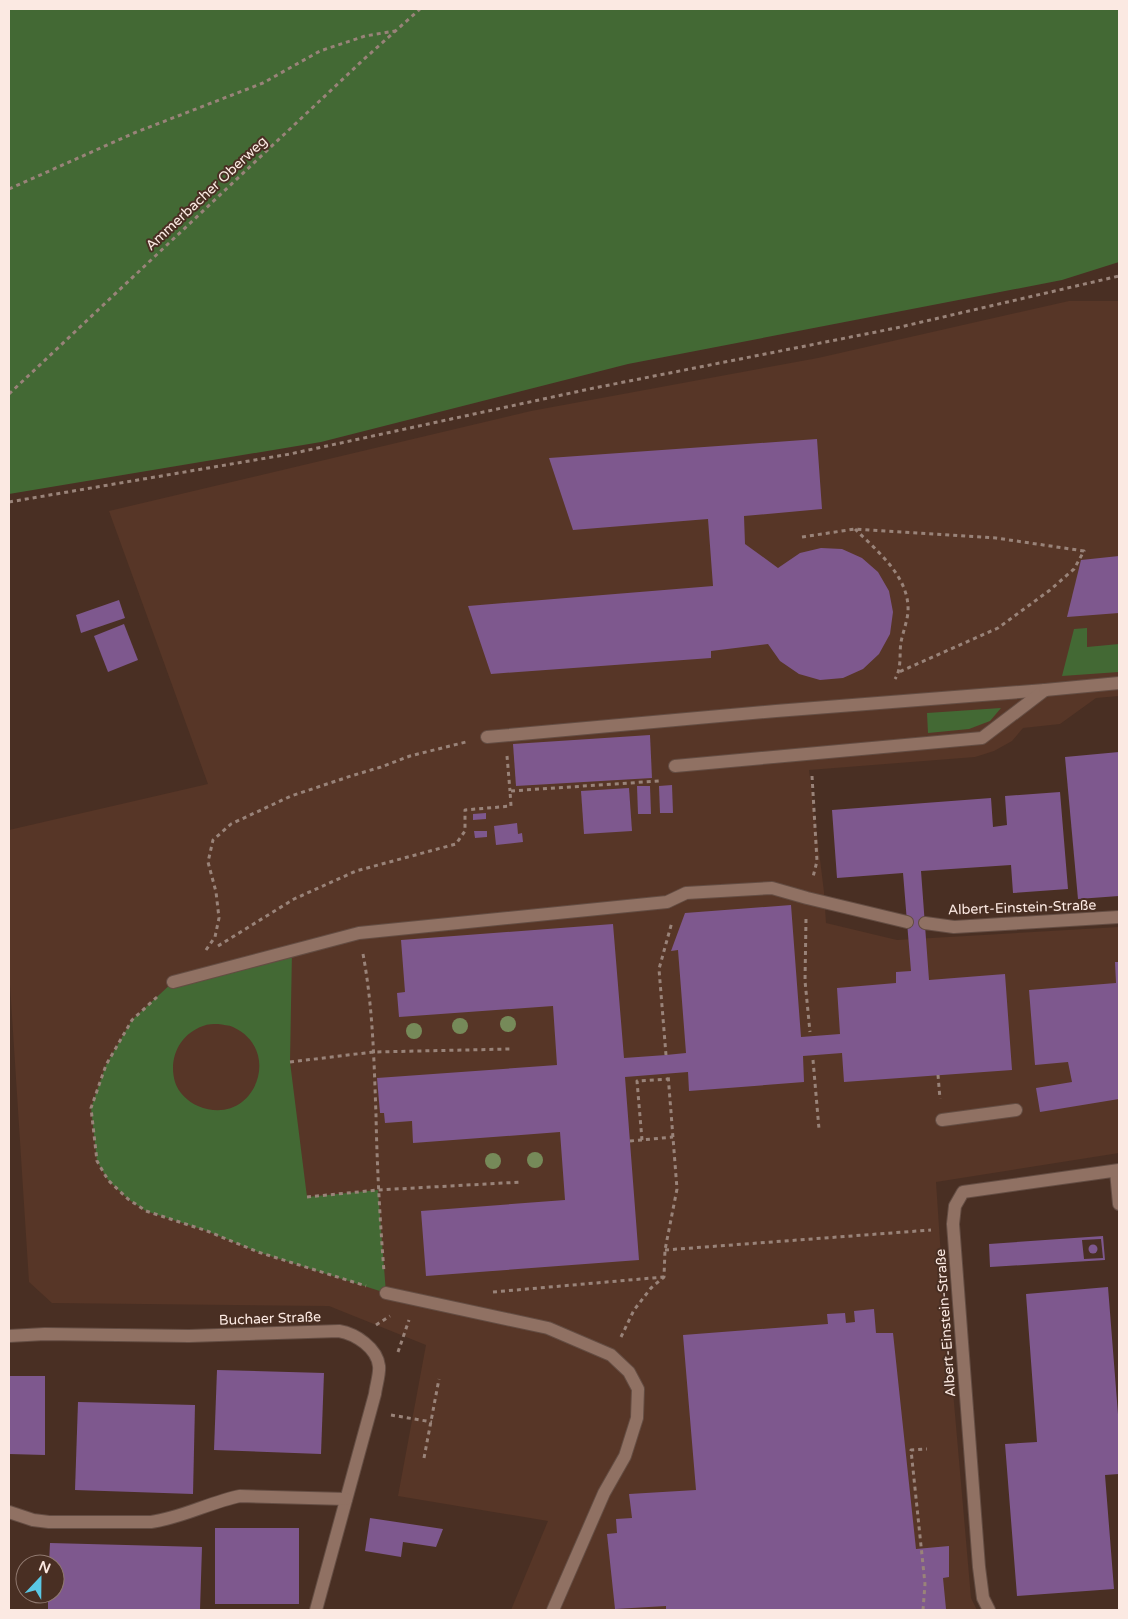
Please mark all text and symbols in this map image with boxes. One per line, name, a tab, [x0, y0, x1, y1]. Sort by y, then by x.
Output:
street label: Ammerbacher Oberweg	[142, 133, 271, 254]
street label: Albert-Einstein-Straße	[947, 896, 1097, 919]
street label: Albert-Einstein-Straße	[932, 1248, 959, 1398]
street label: Buchaer Straße	[219, 1308, 321, 1329]
north arrow	[15, 1554, 65, 1604]
text: N	[36, 1557, 53, 1577]

